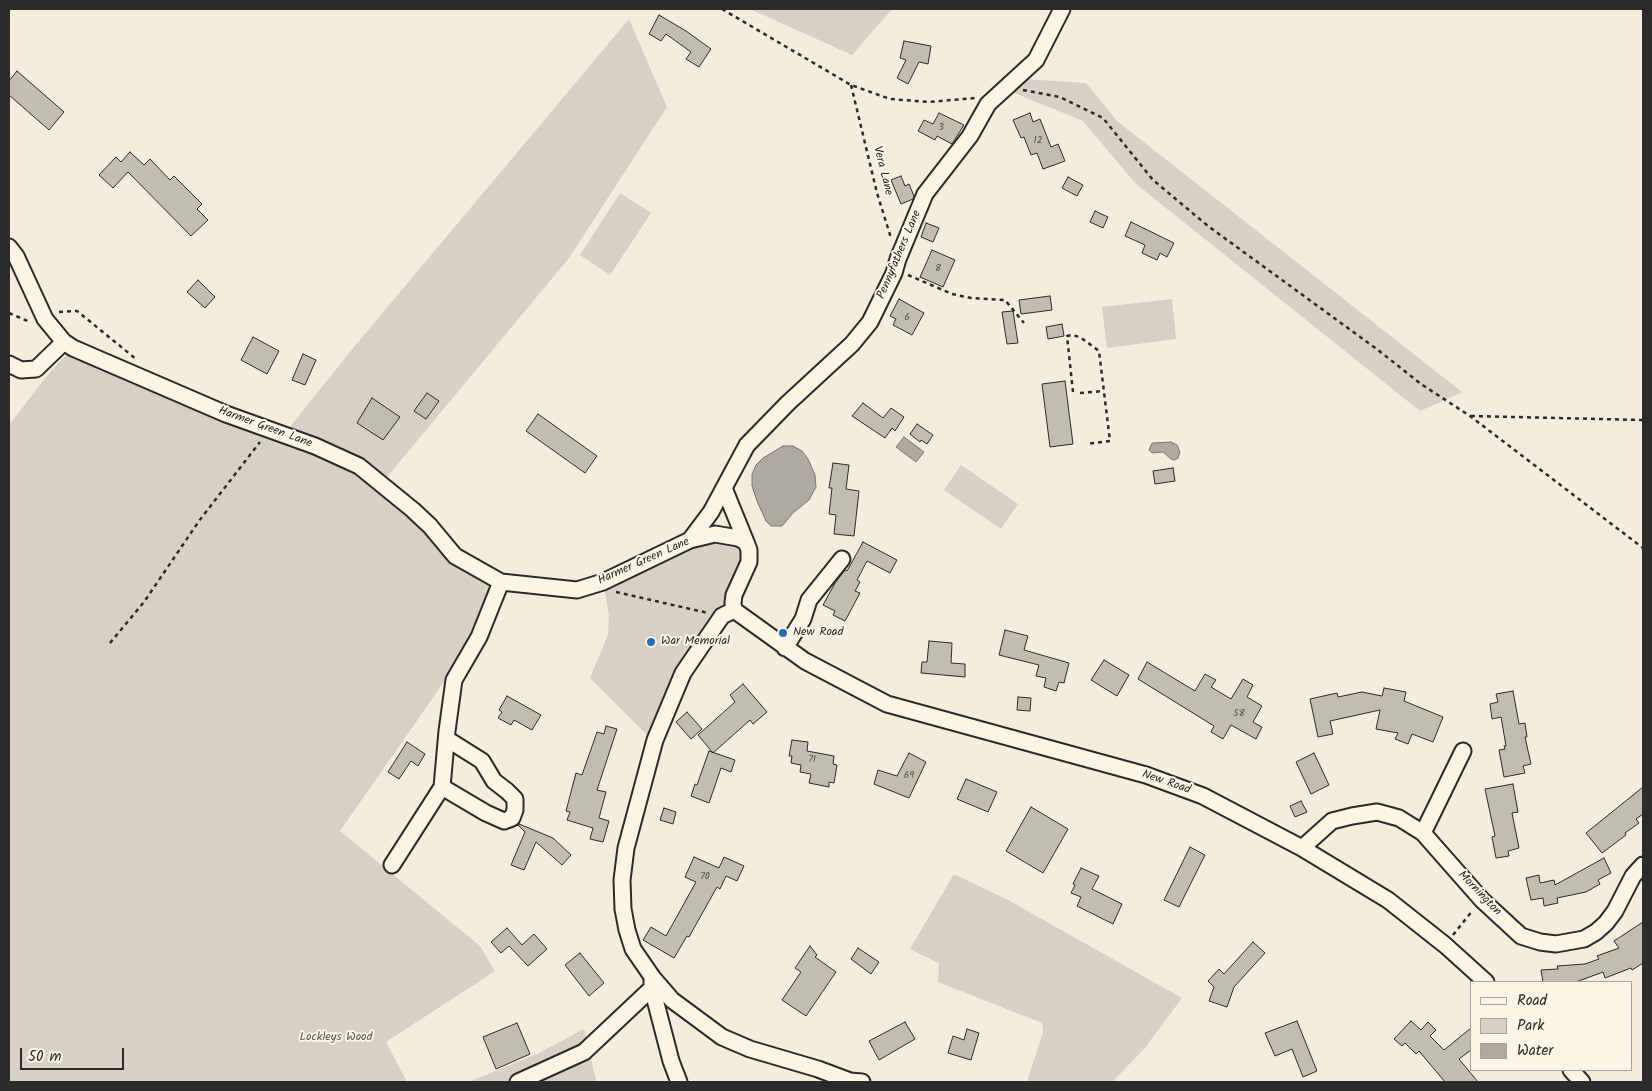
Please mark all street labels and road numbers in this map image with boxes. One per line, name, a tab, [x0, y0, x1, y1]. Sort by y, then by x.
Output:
street label: Vera Lane	[869, 145, 895, 197]
street label: Pennyfathers Lane	[875, 209, 925, 301]
street label: Harmer Green Lane	[216, 404, 314, 452]
street label: Harmer Green Lane	[596, 535, 692, 589]
street label: New Road	[1140, 768, 1192, 798]
street label: Mornington	[1454, 869, 1504, 919]

